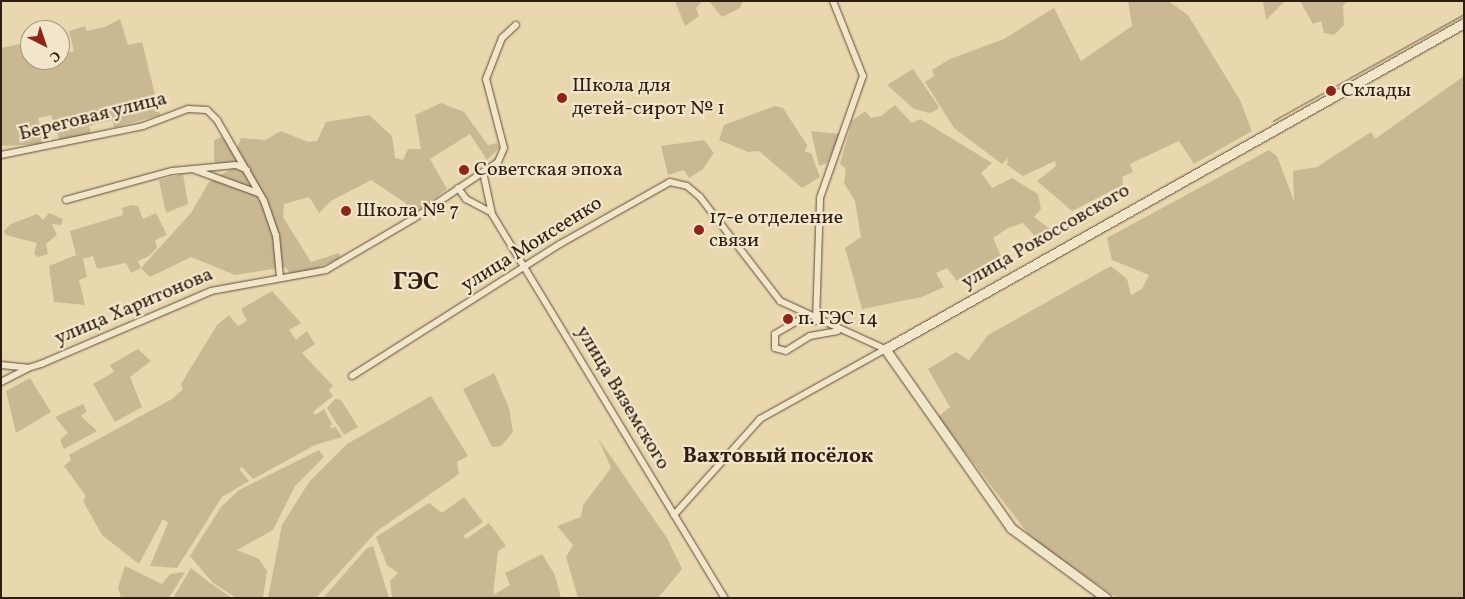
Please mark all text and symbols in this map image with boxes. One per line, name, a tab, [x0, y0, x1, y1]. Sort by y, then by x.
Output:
north arrow	[20, 20, 70, 70]
text: С	[45, 46, 64, 66]
place label: Школа для детей-сирот № 1	[572, 74, 725, 121]
place label: Склады	[1341, 79, 1411, 103]
marker: Склады	[1325, 85, 1337, 97]
street label: Береговая улица	[16, 87, 170, 147]
marker: Школа для детей-сирот № 1	[556, 92, 568, 104]
place label: Советская эпоха	[474, 158, 623, 182]
marker: Советская эпоха	[458, 164, 470, 176]
street label: улица Рокоссовского	[958, 179, 1134, 295]
street label: улица Моисеенко	[457, 192, 607, 298]
place label: Школа № 7	[356, 199, 459, 223]
marker: Школа № 7	[340, 205, 352, 217]
place label: 17-е отделение связи	[709, 206, 843, 253]
marker: 17-е отделение связи	[693, 224, 705, 236]
street label: улица Харитонова	[51, 263, 217, 351]
district label: ГЭС	[393, 268, 439, 298]
place label: п. ГЭС 14	[798, 307, 878, 331]
marker: п. ГЭС 14	[782, 313, 794, 325]
street label: улица Вяземского	[570, 322, 674, 474]
district label: Вахтовый посёлок	[683, 444, 873, 470]

